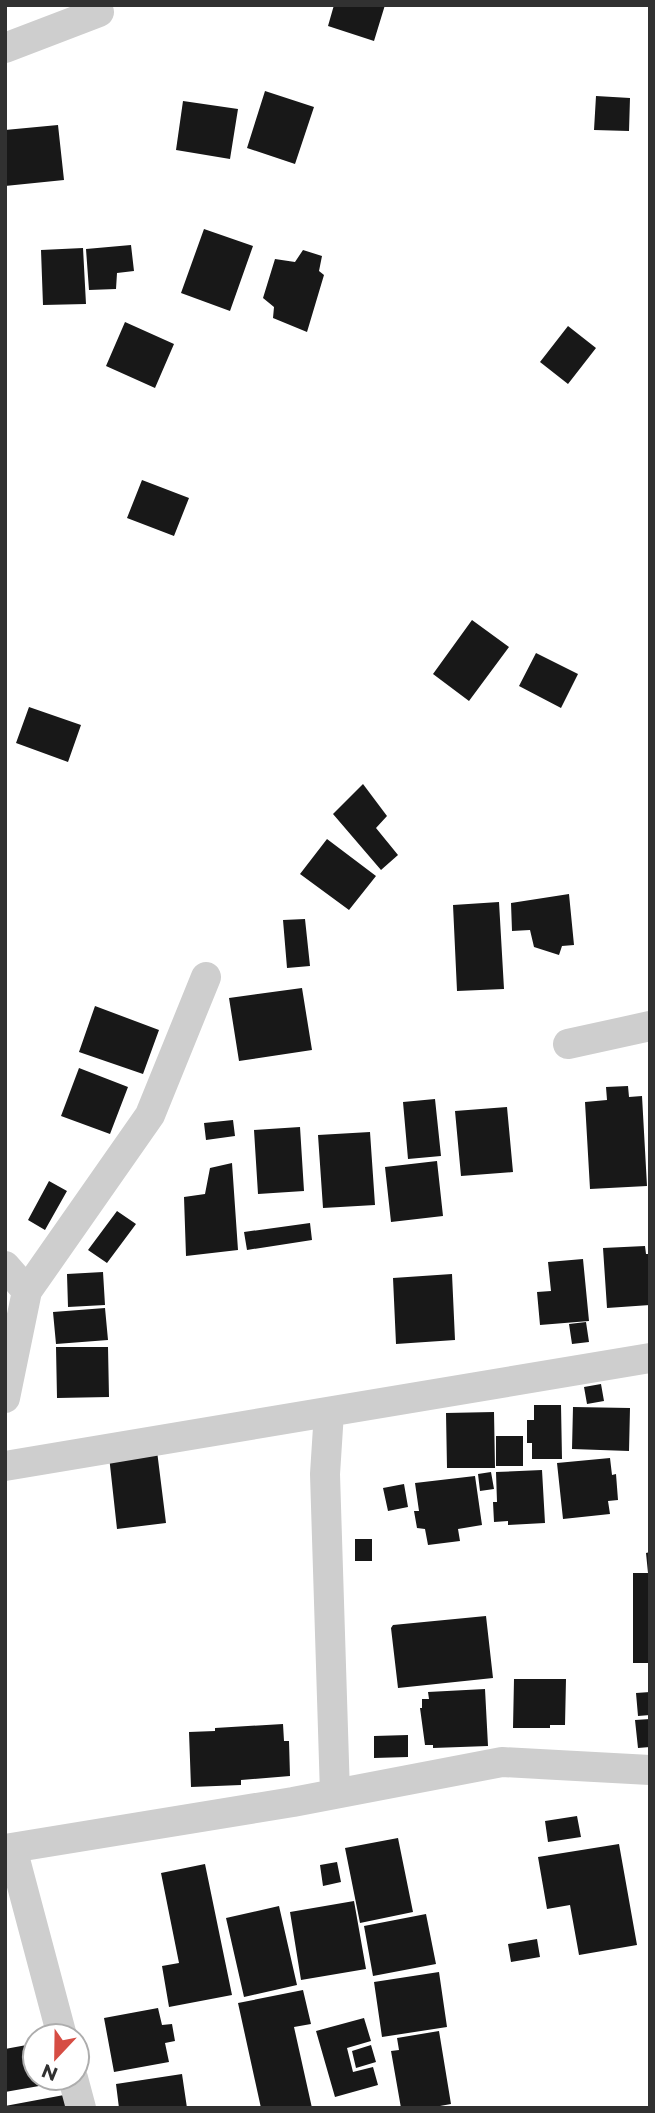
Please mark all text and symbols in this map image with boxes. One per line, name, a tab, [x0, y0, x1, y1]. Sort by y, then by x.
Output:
north arrow	[21, 2022, 91, 2092]
text: N	[38, 2059, 61, 2086]

